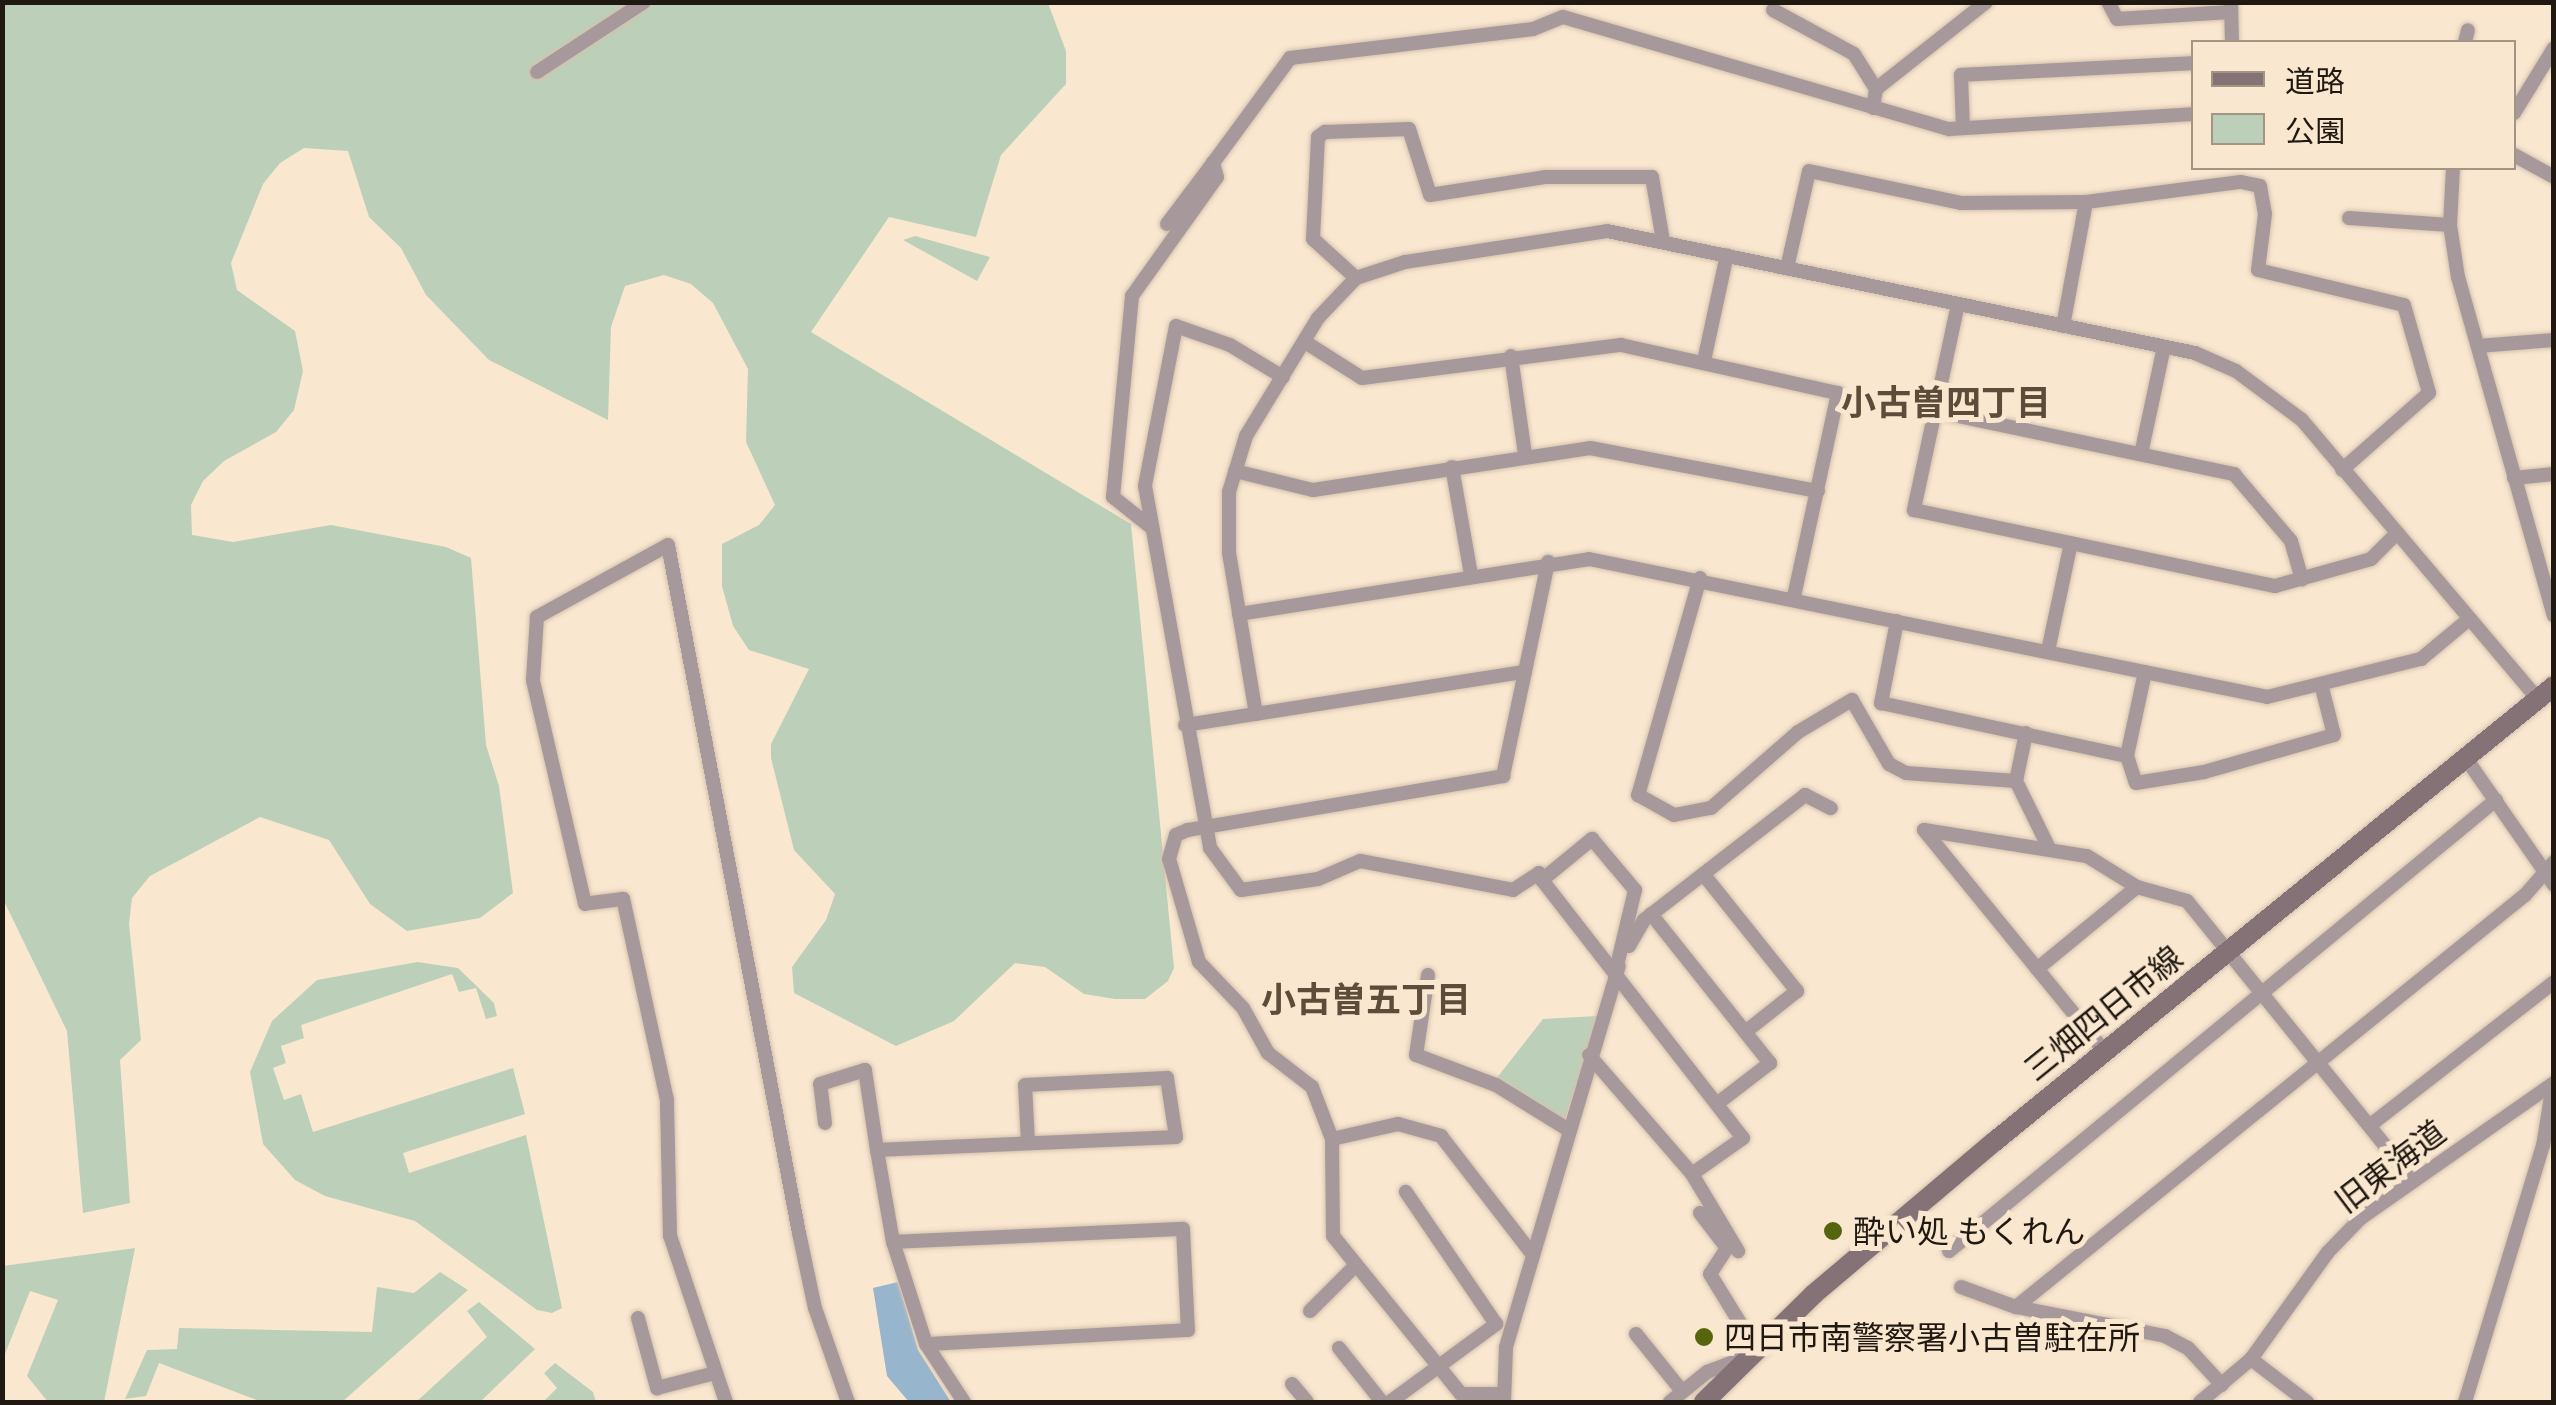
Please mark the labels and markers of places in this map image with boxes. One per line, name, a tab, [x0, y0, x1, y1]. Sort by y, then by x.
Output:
place label: 酔い処 もくれん	[1853, 1212, 2085, 1250]
marker: 酔い処 もくれん	[1822, 1220, 1844, 1242]
place label: 四日市南警察署小古曽駐在所	[1724, 1318, 2140, 1356]
marker: 四日市南警察署小古曽駐在所	[1693, 1326, 1715, 1348]

